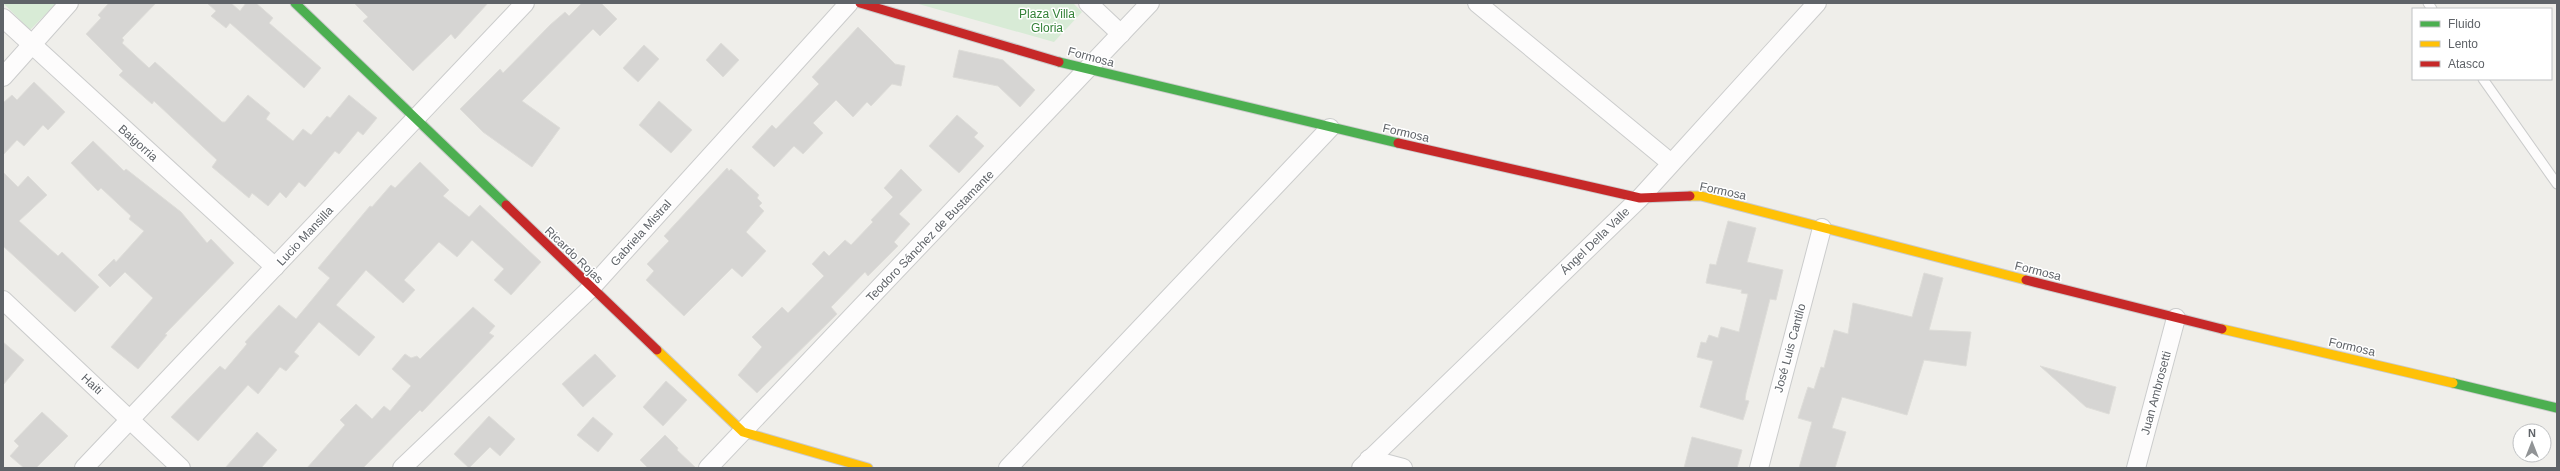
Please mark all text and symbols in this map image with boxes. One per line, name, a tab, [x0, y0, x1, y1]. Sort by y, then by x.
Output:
park label: Plaza Villa Gloria	[1019, 7, 1075, 35]
legend	[2412, 8, 2552, 80]
text: Fluido	[2448, 17, 2481, 31]
text: Lento	[2448, 37, 2478, 51]
street label: Formosa	[1066, 44, 1116, 70]
text: Atasco	[2448, 57, 2485, 71]
street label: Formosa	[1381, 121, 1431, 145]
street label: Baigorria	[115, 122, 161, 164]
street label: Teodoro Sánchez de Bustamante	[863, 167, 997, 305]
street label: Formosa	[1698, 179, 1748, 203]
street label: Gabriela Mistral	[608, 197, 674, 269]
street label: Lucio Mansilla	[274, 203, 336, 269]
street label: Ángel Della Valle	[1557, 204, 1633, 277]
street label: Ricardo Rojas	[542, 224, 606, 286]
street label: Formosa	[2013, 258, 2063, 284]
street label: José Luis Cantilo	[1771, 302, 1809, 394]
street label: Formosa	[2327, 335, 2377, 359]
street label: Juan Ambrosetti	[2138, 350, 2174, 436]
street label: Haiti	[78, 371, 106, 397]
north arrow	[2512, 423, 2552, 463]
text: N	[2528, 427, 2536, 439]

